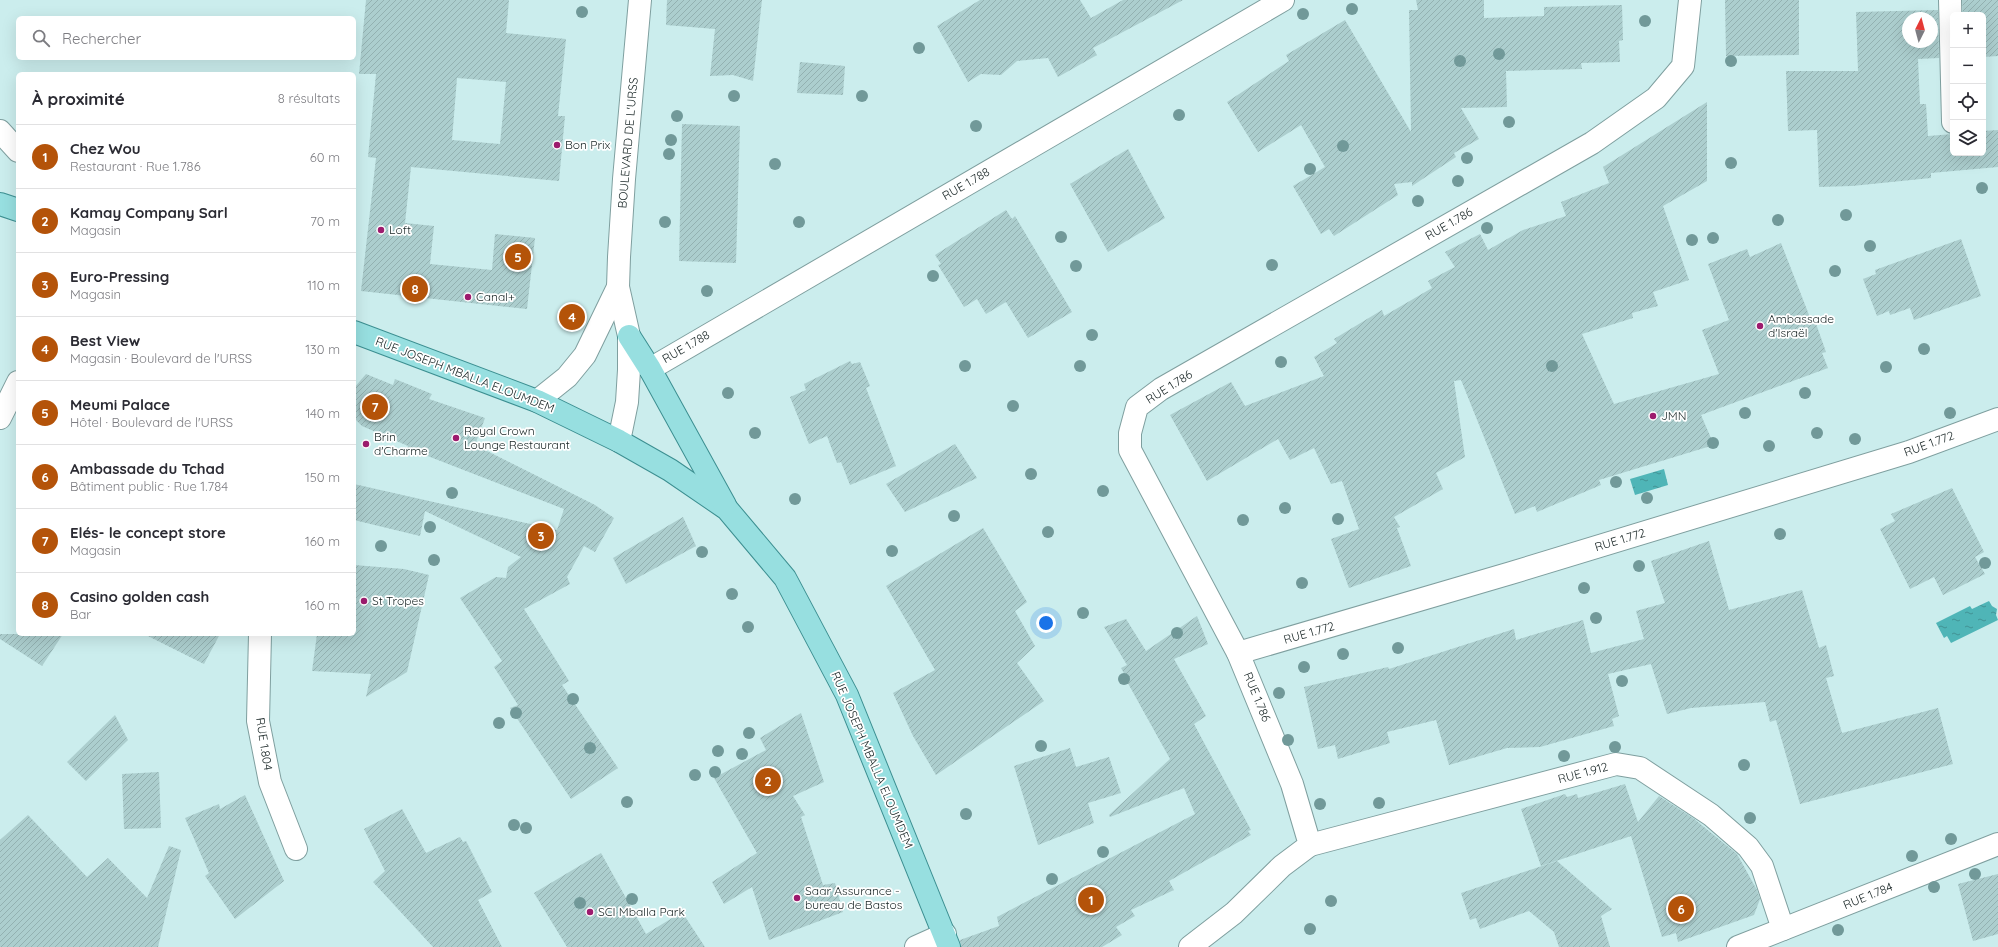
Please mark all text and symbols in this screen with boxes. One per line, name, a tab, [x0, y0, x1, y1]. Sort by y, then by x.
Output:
north arrow	[1902, 12, 1938, 48]
map controls	[1950, 12, 1986, 156]
button: +	[1950, 12, 1986, 48]
search box	[16, 16, 356, 60]
icon: search	[30, 27, 52, 49]
text: Rechercher	[62, 29, 141, 48]
button: −	[1950, 48, 1986, 84]
street label: BOULEVARD DE L'URSS	[614, 77, 641, 209]
button: locate	[1950, 84, 1986, 120]
text: À proximité	[32, 88, 125, 109]
text: 8 résultats	[278, 90, 340, 106]
button: layers	[1950, 120, 1986, 156]
place label: Bon Prix	[565, 137, 611, 152]
text: Chez Wou	[70, 139, 141, 158]
marker: Bon Prix	[552, 140, 562, 150]
text: 1	[42, 149, 48, 165]
text: 60 m	[310, 149, 340, 165]
text: Restaurant · Rue 1.786	[70, 158, 201, 174]
street label: RUE 1.788	[939, 164, 992, 203]
text: Kamay Company Sarl	[70, 203, 228, 222]
street label: RUE 1.786	[1422, 204, 1476, 243]
text: 2	[41, 213, 49, 229]
text: 70 m	[310, 213, 340, 229]
text: Magasin	[70, 222, 121, 238]
place label: Loft	[389, 222, 411, 237]
marker: Loft	[376, 225, 386, 235]
pin: 5	[505, 242, 531, 272]
text: Euro-Pressing	[70, 267, 169, 286]
pin: 8	[402, 274, 428, 304]
text: 3	[42, 277, 48, 293]
text: 110 m	[307, 277, 340, 293]
text: Magasin	[70, 286, 121, 302]
place label: Canal+	[476, 289, 515, 304]
marker: Canal+	[463, 292, 473, 302]
pin: 4	[559, 302, 585, 332]
place label: Ambassade d'Israël	[1768, 311, 1834, 340]
marker: Ambassade d'Israël	[1755, 321, 1765, 331]
street label: RUE 1.788	[659, 327, 712, 366]
text: Best View	[70, 331, 140, 350]
street label: RUE JOSEPH MBALLA ELOUMDEM	[373, 333, 557, 416]
text: 4	[41, 341, 49, 357]
text: 130 m	[305, 341, 340, 357]
text: Magasin · Boulevard de l'URSS	[70, 350, 252, 366]
street label: RUE 1.786	[1143, 366, 1195, 407]
pin: 7	[362, 392, 388, 422]
text: Meumi Palace	[70, 395, 170, 414]
text: 5	[41, 405, 49, 421]
text: 140 m	[305, 405, 340, 421]
place label: JMN	[1661, 408, 1687, 423]
marker: JMN	[1648, 411, 1658, 421]
text: Hôtel · Boulevard de l'URSS	[70, 414, 233, 430]
place label: Royal Crown Lounge Restaurant	[464, 423, 570, 452]
street label: RUE 1.772	[1902, 427, 1956, 460]
place label: Brin d'Charme	[374, 429, 428, 458]
marker: Royal Crown Lounge Restaurant	[451, 433, 461, 443]
marker: Brin d'Charme	[361, 439, 371, 449]
text: Ambassade du Tchad	[70, 459, 224, 478]
text: 6	[41, 469, 49, 485]
text: 150 m	[305, 469, 340, 485]
text: Bâtiment public · Rue 1.784	[70, 478, 228, 494]
pin: 3	[528, 521, 554, 551]
text: Elés- le concept store	[70, 523, 226, 542]
street label: RUE 1.772	[1593, 525, 1647, 554]
text: 7	[41, 533, 49, 549]
text: 160 m	[305, 533, 340, 549]
text: Magasin	[70, 542, 121, 558]
text: Casino golden cash	[70, 587, 209, 606]
place label: St Tropes	[372, 593, 424, 608]
marker: St Tropes	[359, 596, 369, 606]
text: 8	[41, 597, 49, 613]
text: 160 m	[305, 597, 340, 613]
text: Bar	[70, 606, 91, 622]
your location	[1036, 613, 1056, 633]
street label: RUE 1.772	[1282, 618, 1336, 647]
street label: RUE JOSEPH MBALLA ELOUMDEM	[828, 669, 917, 851]
street label: RUE 1.786	[1241, 670, 1274, 724]
street label: RUE 1.804	[253, 716, 276, 771]
street label: RUE 1.912	[1556, 759, 1610, 786]
pin: 2	[755, 766, 781, 796]
street label: RUE 1.784	[1841, 879, 1895, 912]
place label: Saar Assurance - bureau de Bastos	[805, 883, 903, 912]
pin: 1	[1078, 885, 1104, 915]
marker: Saar Assurance - bureau de Bastos	[792, 893, 802, 903]
pin: 6	[1668, 894, 1694, 924]
place label: SCI Mballa Park	[598, 904, 685, 919]
marker: SCI Mballa Park	[585, 907, 595, 917]

